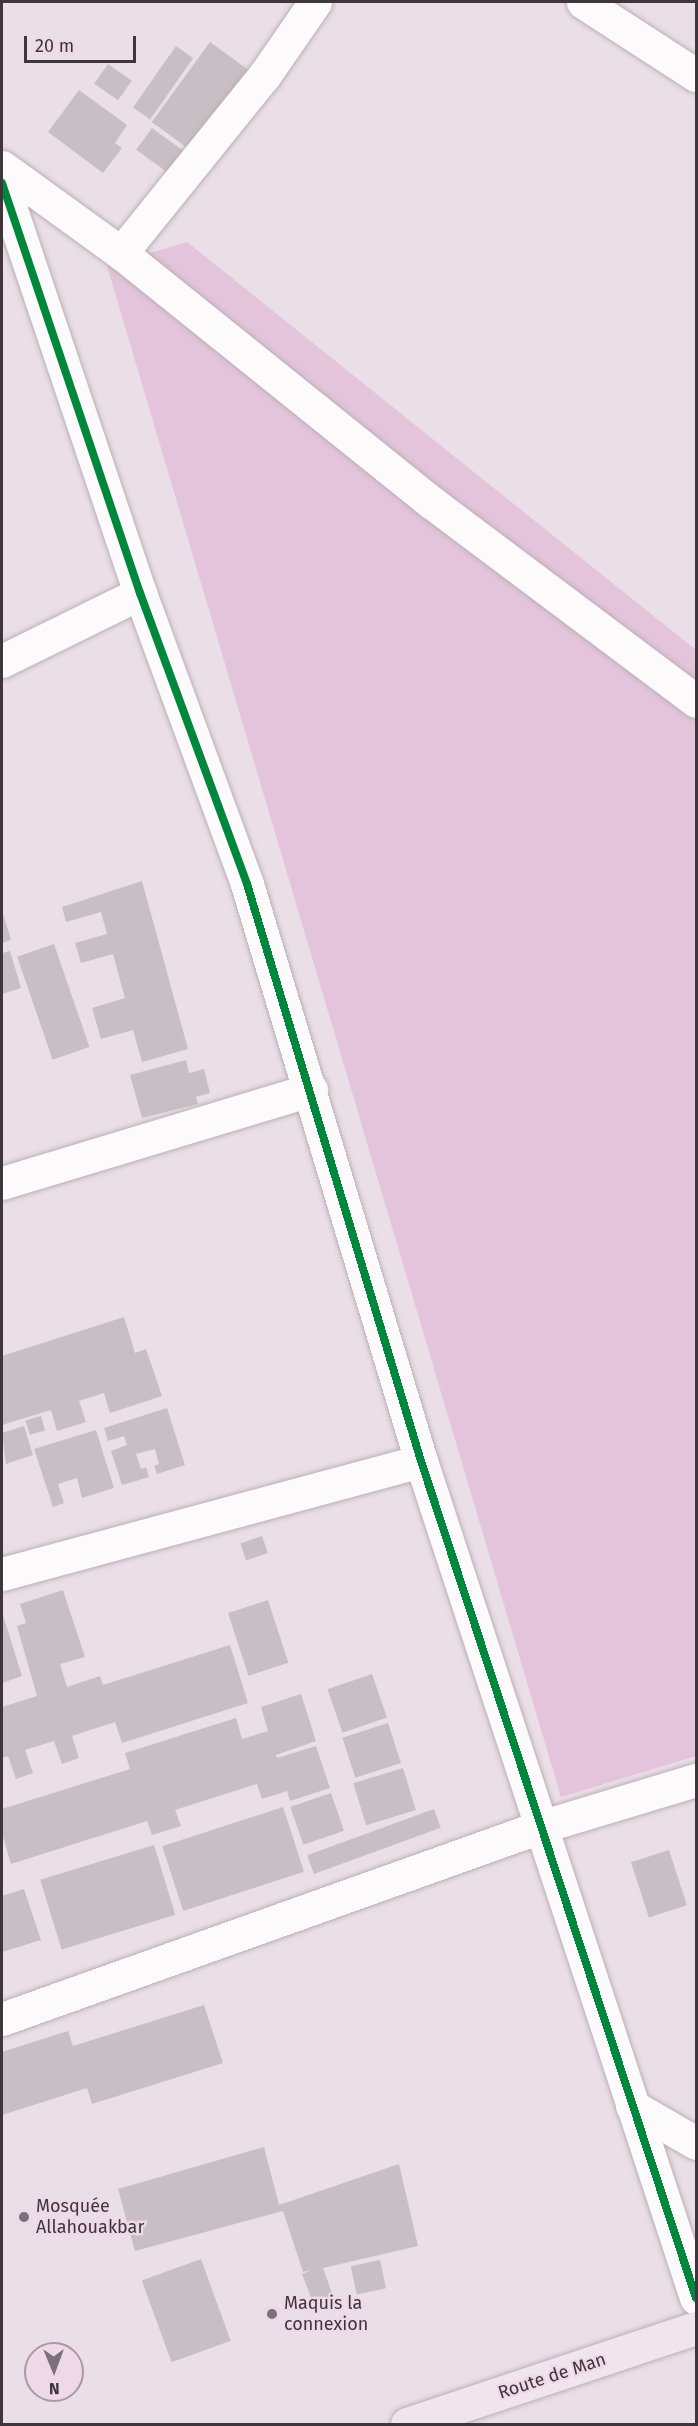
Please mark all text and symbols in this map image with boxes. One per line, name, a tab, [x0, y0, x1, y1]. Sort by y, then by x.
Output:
scale bar	[27, 24, 140, 62]
text: 20 m	[35, 35, 74, 57]
place label: Mosquée Allahouakbar	[36, 2196, 144, 2238]
marker: Mosquée Allahouakbar	[17, 2210, 31, 2224]
place label: Maquis la connexion	[284, 2293, 368, 2336]
marker: Maquis la connexion	[265, 2307, 279, 2321]
north arrow	[24, 2342, 84, 2402]
street label: Route de Man	[495, 2348, 609, 2404]
text: N	[49, 2379, 60, 2398]

